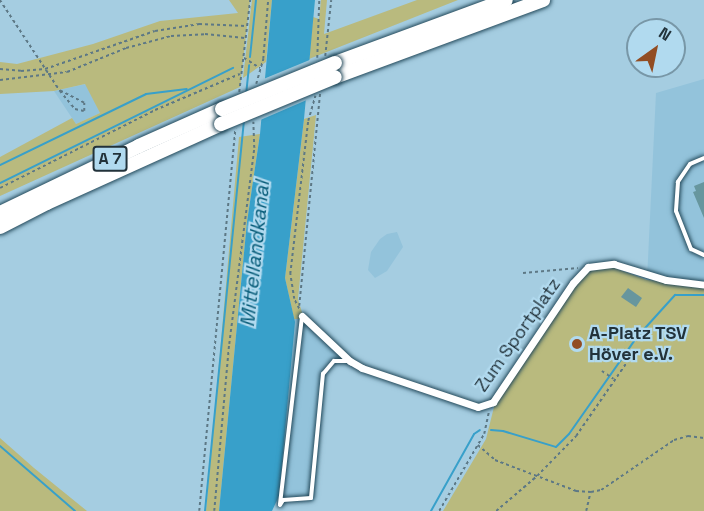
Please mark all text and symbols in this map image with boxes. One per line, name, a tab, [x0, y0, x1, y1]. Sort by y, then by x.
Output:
north arrow	[626, 18, 686, 78]
text: N	[655, 22, 675, 46]
road number: A 7	[92, 146, 128, 172]
water label: Mittellandkanal	[235, 180, 275, 328]
street label: Zum Sportplatz	[471, 274, 565, 396]
place label: A-Platz TSV Höver e.V.	[589, 323, 688, 366]
marker: A-Platz TSV Höver e.V.	[570, 337, 584, 351]

